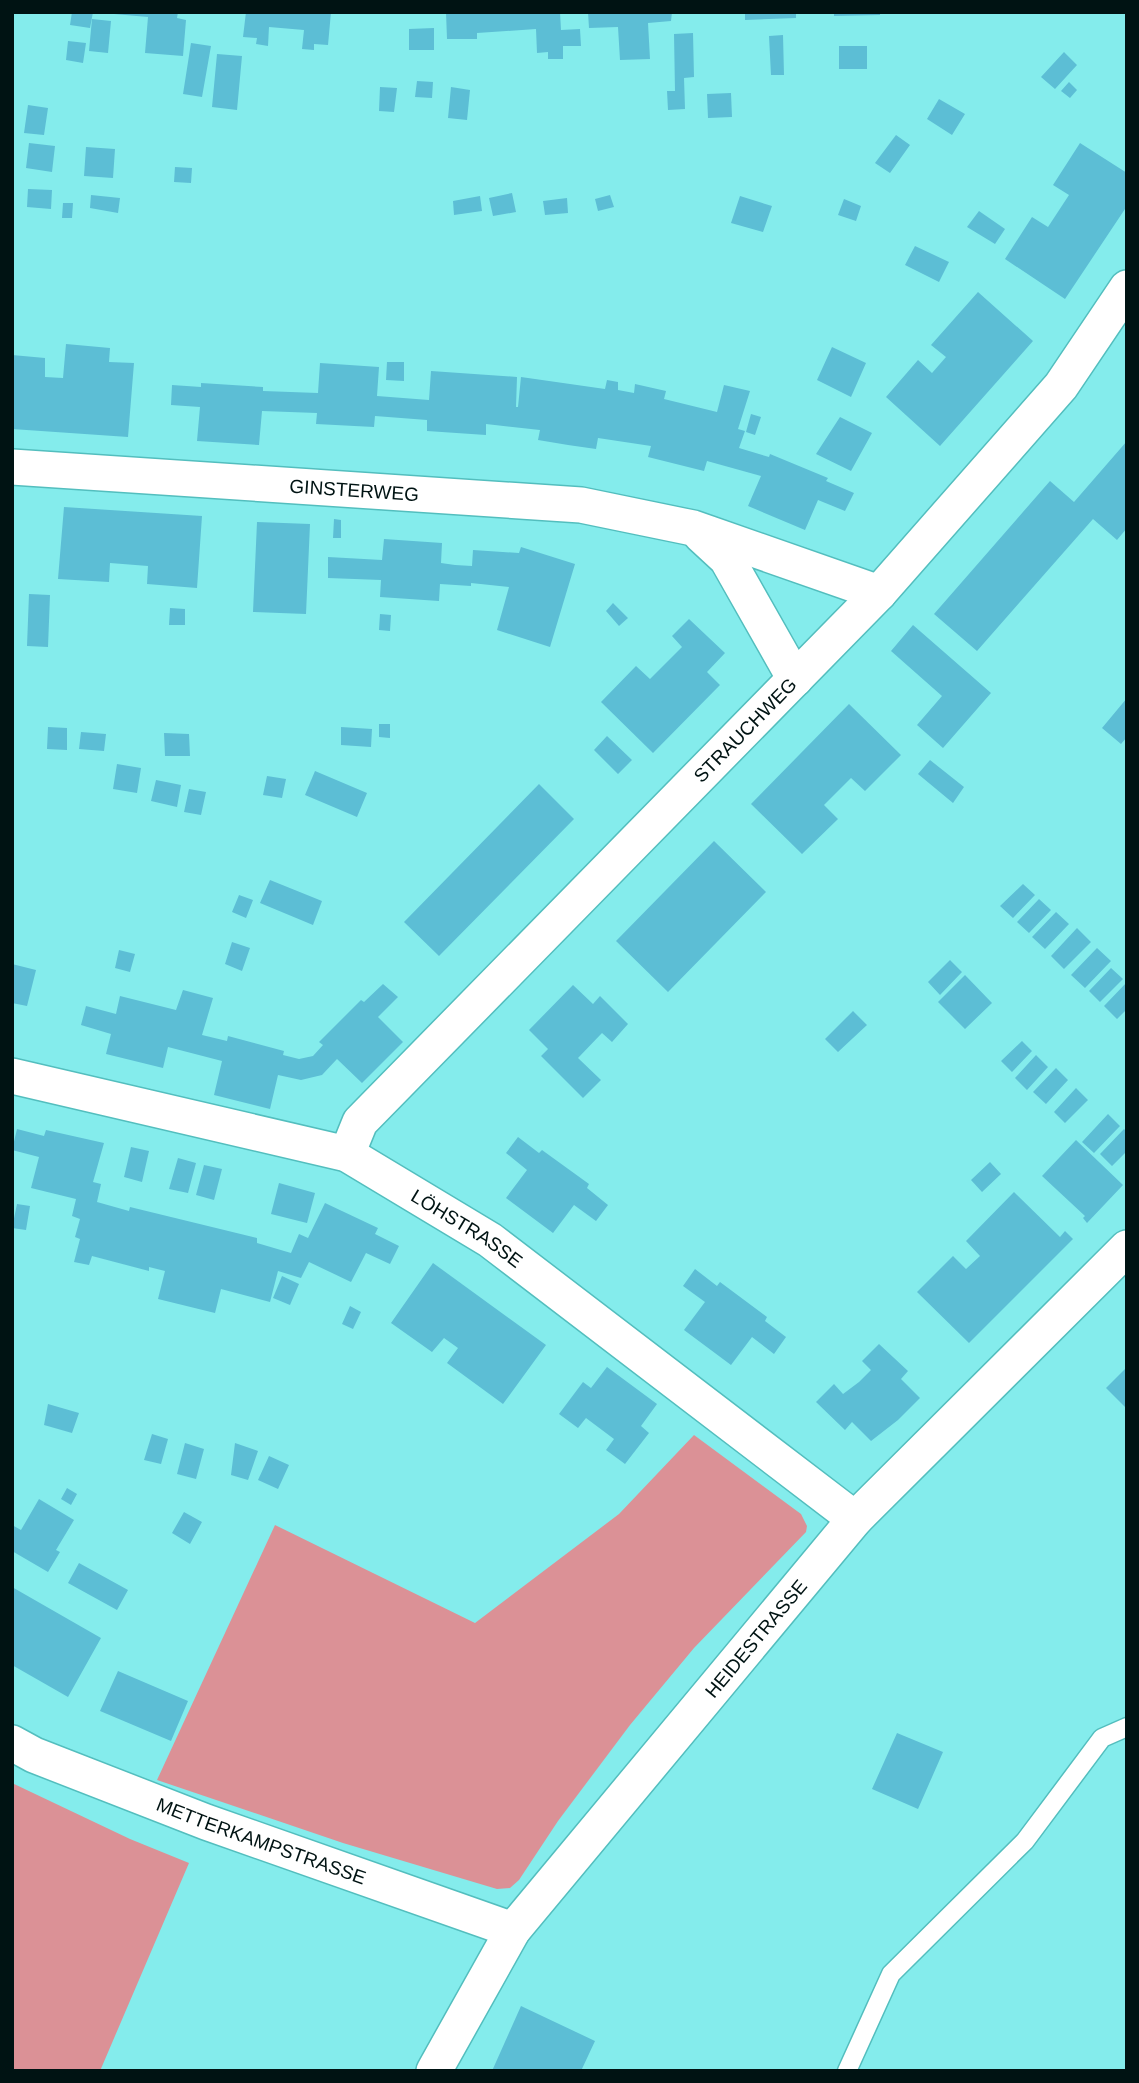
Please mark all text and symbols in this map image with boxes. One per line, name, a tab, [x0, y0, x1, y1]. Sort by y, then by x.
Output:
street label: GINSTERWEG	[289, 475, 420, 505]
street label: STRAUCHWEG	[689, 673, 800, 786]
street label: LÖHSTRASSE	[408, 1185, 527, 1271]
street label: HEIDESTRASSE	[701, 1575, 811, 1702]
street label: METTERKAMPSTRASSE	[154, 1793, 369, 1888]

